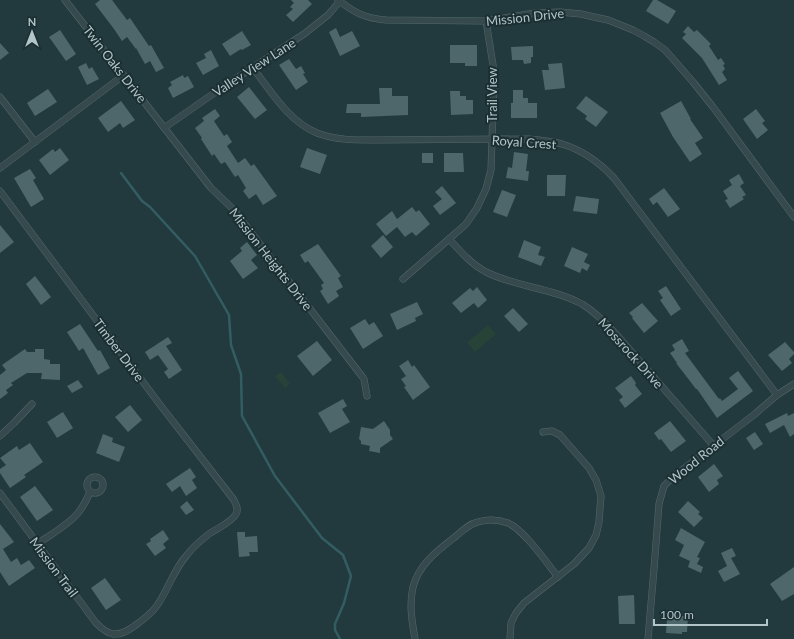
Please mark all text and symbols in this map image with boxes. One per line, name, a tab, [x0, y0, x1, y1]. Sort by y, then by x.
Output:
street label: Mission Drive	[485, 5, 565, 29]
north arrow	[12, 12, 52, 52]
text: N	[28, 15, 36, 28]
street label: Twin Oaks Drive	[80, 22, 150, 106]
street label: Valley View Lane	[210, 34, 299, 100]
street label: Trail View	[484, 67, 500, 123]
street label: Royal Crest	[491, 132, 557, 152]
street label: Mission Heights Drive	[226, 205, 316, 314]
street label: Mossrock Drive	[595, 314, 667, 392]
street label: Timber Drive	[90, 315, 148, 385]
street label: Wood Road	[665, 433, 727, 487]
street label: Mission Trail	[26, 534, 82, 600]
scale bar	[654, 601, 767, 627]
text: 100 m	[660, 607, 694, 622]

